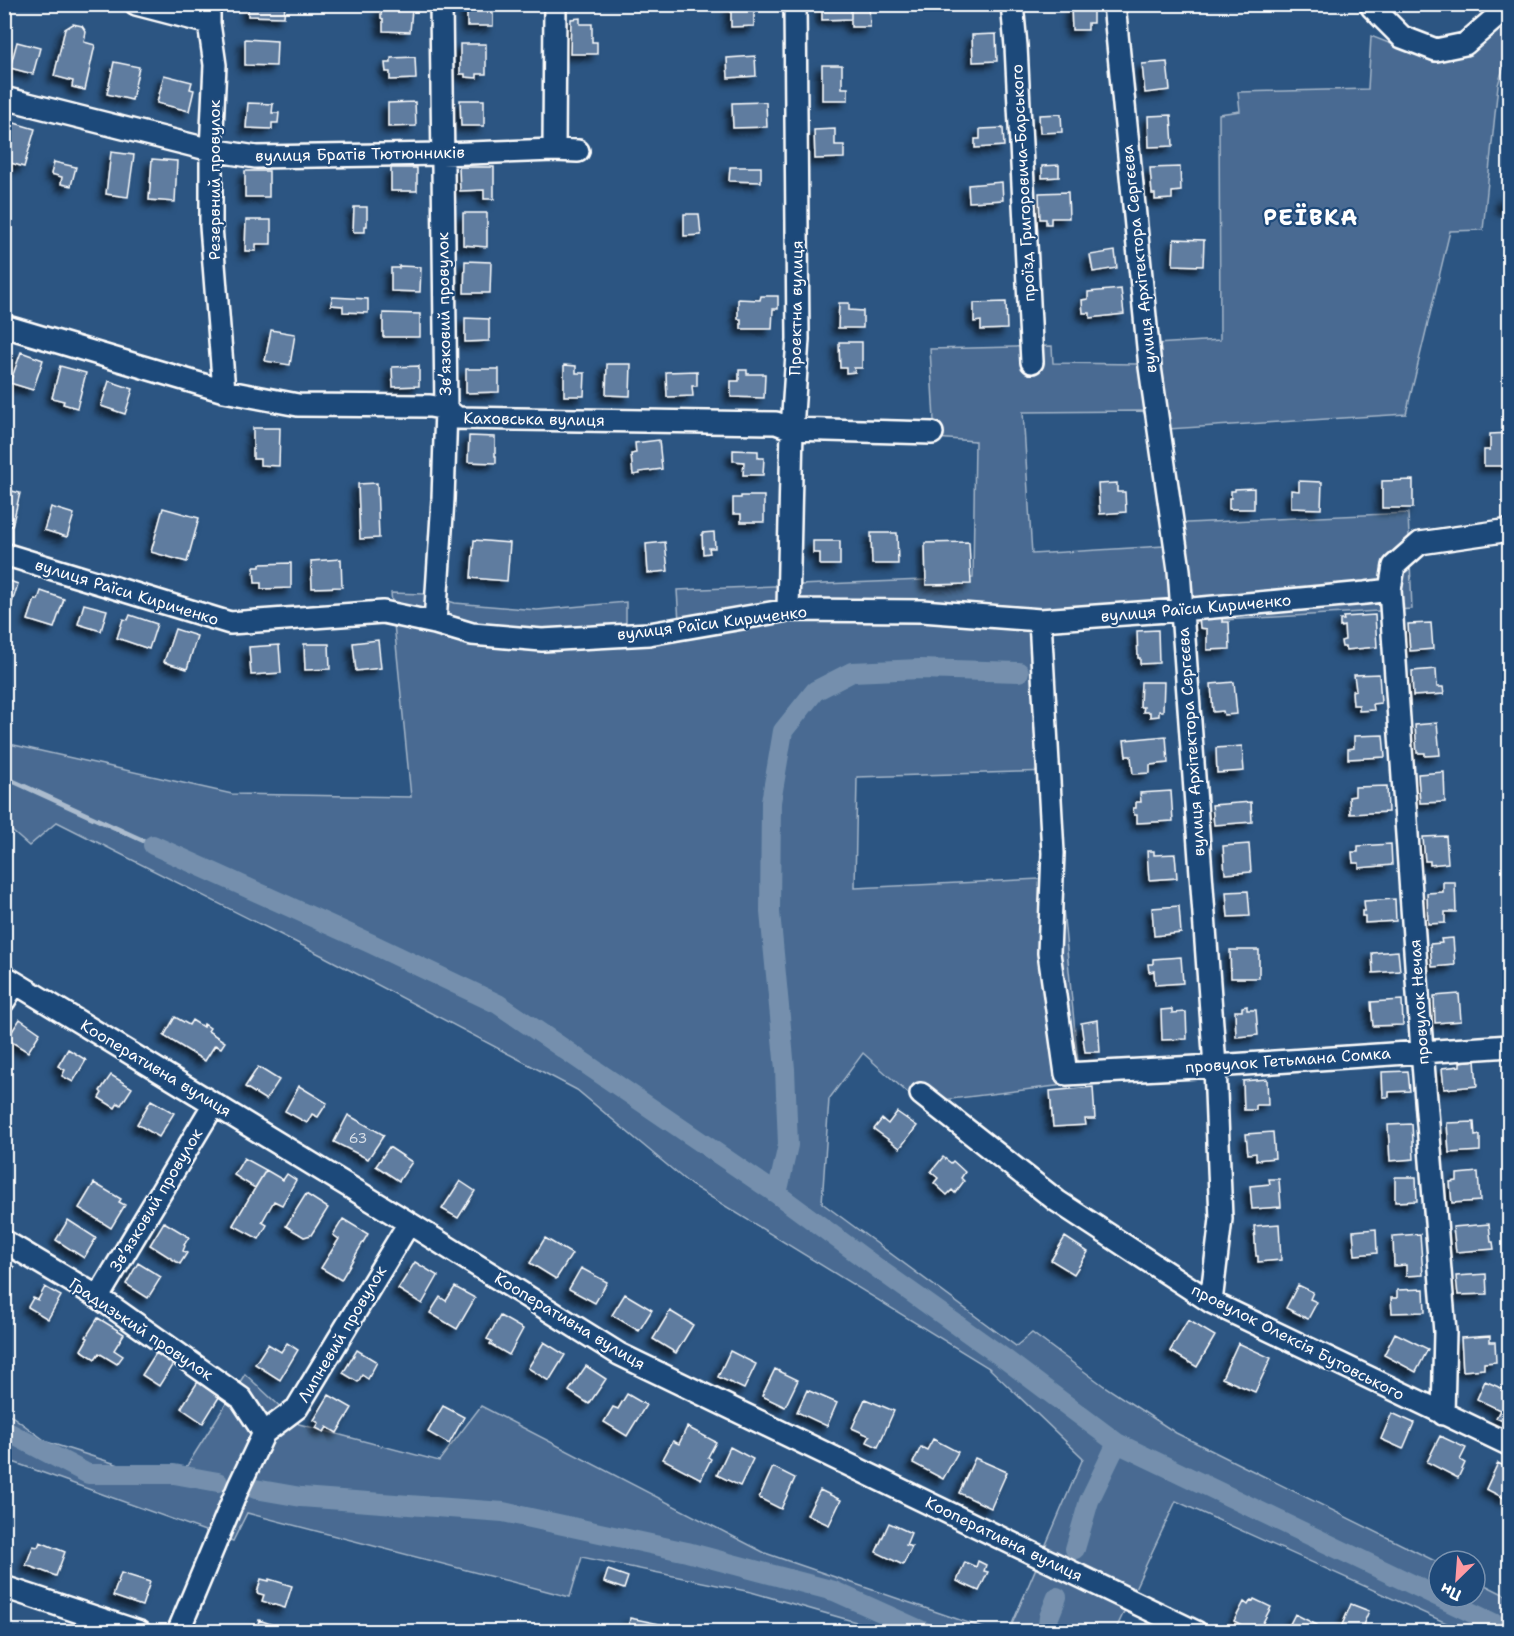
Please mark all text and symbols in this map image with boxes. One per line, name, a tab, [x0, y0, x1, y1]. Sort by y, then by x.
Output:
street label: проїзд Григоровича-Барського	[1006, 64, 1040, 302]
street label: Резервний провулок	[204, 99, 225, 260]
street label: вулиця Братів Тютюнників	[255, 142, 465, 166]
street label: вулиця Архітектора Сергєєва	[1117, 144, 1161, 374]
district label: РЕЇВКА	[1263, 203, 1359, 232]
street label: Звʼязковий провулок	[432, 232, 456, 396]
street label: Проектна вулиця	[784, 240, 808, 376]
street label: Каховська вулиця	[463, 407, 605, 431]
street label: вулиця Раїси Кириченко	[32, 554, 222, 630]
street label: вулиця Раїси Кириченко	[1100, 589, 1292, 627]
street label: вулиця Раїси Кириченко	[616, 601, 808, 645]
street label: вулиця Архітектора Сергєєва	[1173, 627, 1209, 857]
street label: провулок Нечая	[1404, 939, 1434, 1065]
street label: Кооперативна вулиця	[77, 1015, 235, 1121]
street label: провулок Гетьмана Сомка	[1184, 1042, 1392, 1078]
street label: Звʼязковий провулок	[105, 1124, 207, 1276]
house number: 63	[349, 1129, 367, 1147]
street label: Липневий провулок	[293, 1261, 391, 1406]
street label: Кооперативна вулиця	[491, 1268, 649, 1374]
street label: Градизький провулок	[65, 1273, 218, 1385]
street label: провулок Олексія Бутовського	[1188, 1279, 1408, 1405]
street label: Кооперативна вулиця	[922, 1492, 1086, 1586]
north arrow	[1427, 1549, 1487, 1609]
text: Пн	[1437, 1578, 1465, 1606]

